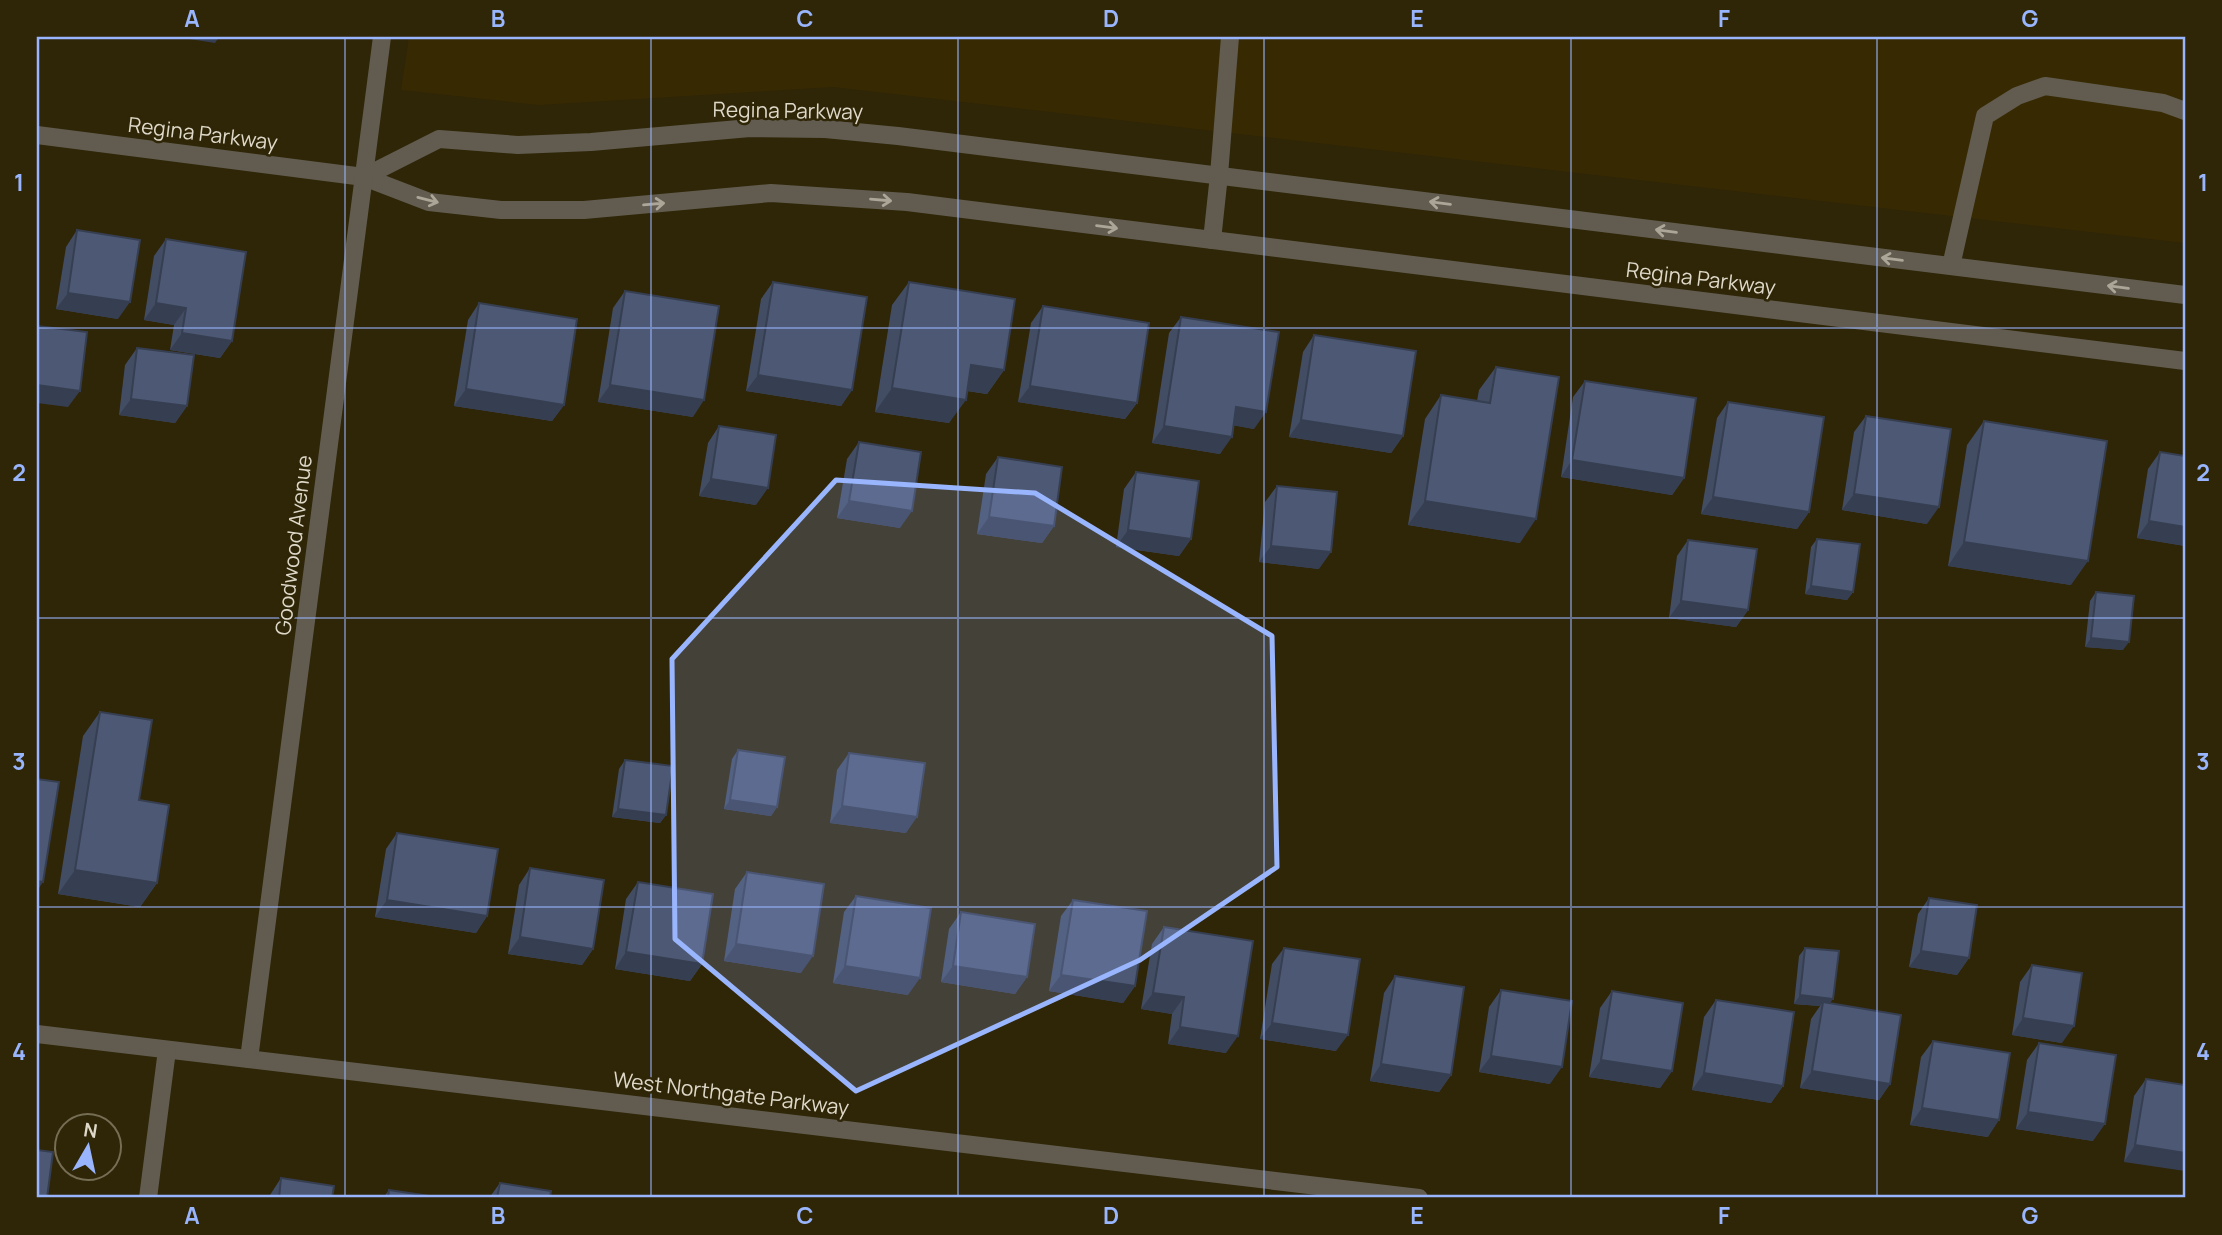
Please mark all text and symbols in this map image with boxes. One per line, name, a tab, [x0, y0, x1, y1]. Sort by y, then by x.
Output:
text: A	[184, 2, 200, 34]
text: B	[491, 2, 505, 34]
text: C	[797, 2, 814, 34]
text: D	[1103, 2, 1119, 34]
text: E	[1410, 2, 1424, 34]
text: F	[1718, 2, 1730, 34]
text: G	[2022, 2, 2039, 34]
street label: Regina Parkway	[712, 95, 864, 125]
street label: Regina Parkway	[127, 110, 279, 156]
text: 1	[14, 166, 24, 198]
text: 1	[2198, 166, 2208, 198]
one-way arrow	[416, 194, 439, 207]
one-way arrow	[869, 194, 892, 207]
one-way arrow	[1429, 196, 1452, 209]
one-way arrow	[642, 197, 665, 210]
one-way arrow	[1095, 220, 1118, 233]
one-way arrow	[1655, 224, 1678, 237]
one-way arrow	[1881, 253, 1904, 266]
street label: Regina Parkway	[1625, 255, 1777, 301]
one-way arrow	[2107, 280, 2129, 293]
street label: Goodwood Avenue	[268, 453, 318, 637]
text: 2	[12, 456, 26, 488]
text: 2	[2196, 456, 2210, 488]
text: 3	[12, 745, 26, 777]
text: 3	[2196, 745, 2210, 777]
text: 4	[12, 1035, 26, 1067]
text: 4	[2196, 1035, 2210, 1067]
street label: West Northgate Parkway	[611, 1065, 851, 1121]
north arrow	[52, 1112, 122, 1182]
text: N	[82, 1116, 99, 1144]
text: A	[184, 1199, 200, 1231]
text: B	[491, 1199, 505, 1231]
text: C	[797, 1199, 814, 1231]
text: D	[1103, 1199, 1119, 1231]
text: E	[1410, 1199, 1424, 1231]
text: F	[1718, 1199, 1730, 1231]
text: G	[2022, 1199, 2039, 1231]

